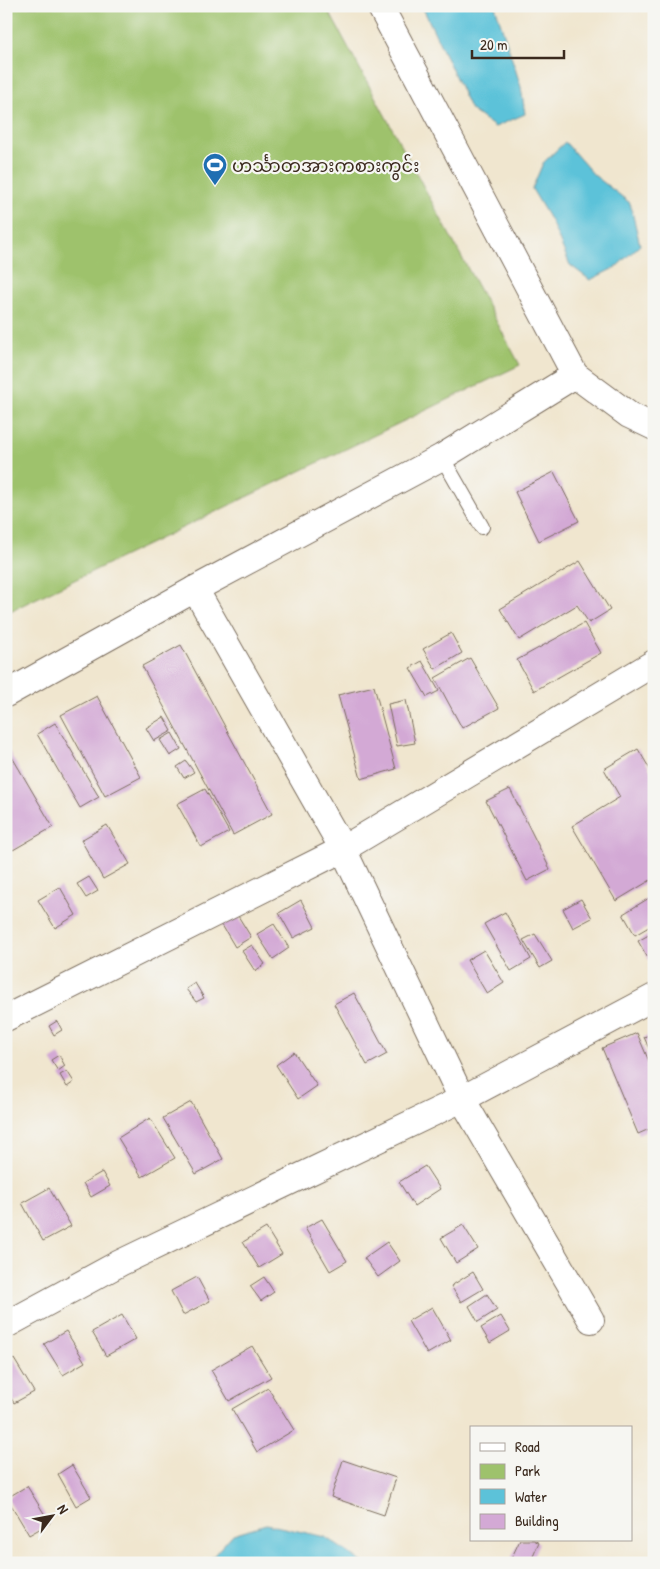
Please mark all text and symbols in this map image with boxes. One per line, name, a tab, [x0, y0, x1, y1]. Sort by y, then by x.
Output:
scale bar	[472, 28, 565, 60]
text: 20 m	[480, 34, 507, 55]
sports icon: ဟင်္သာတအားကစားကွင်း	[202, 152, 228, 186]
place label: ဟင်္သာတအားကစားကွင်း	[232, 153, 420, 181]
legend	[470, 1426, 632, 1542]
text: Road	[515, 1436, 540, 1457]
text: Park	[515, 1460, 540, 1481]
text: Water	[515, 1486, 547, 1507]
north arrow	[28, 1492, 78, 1542]
text: N	[53, 1501, 74, 1518]
text: Building	[515, 1510, 559, 1531]

